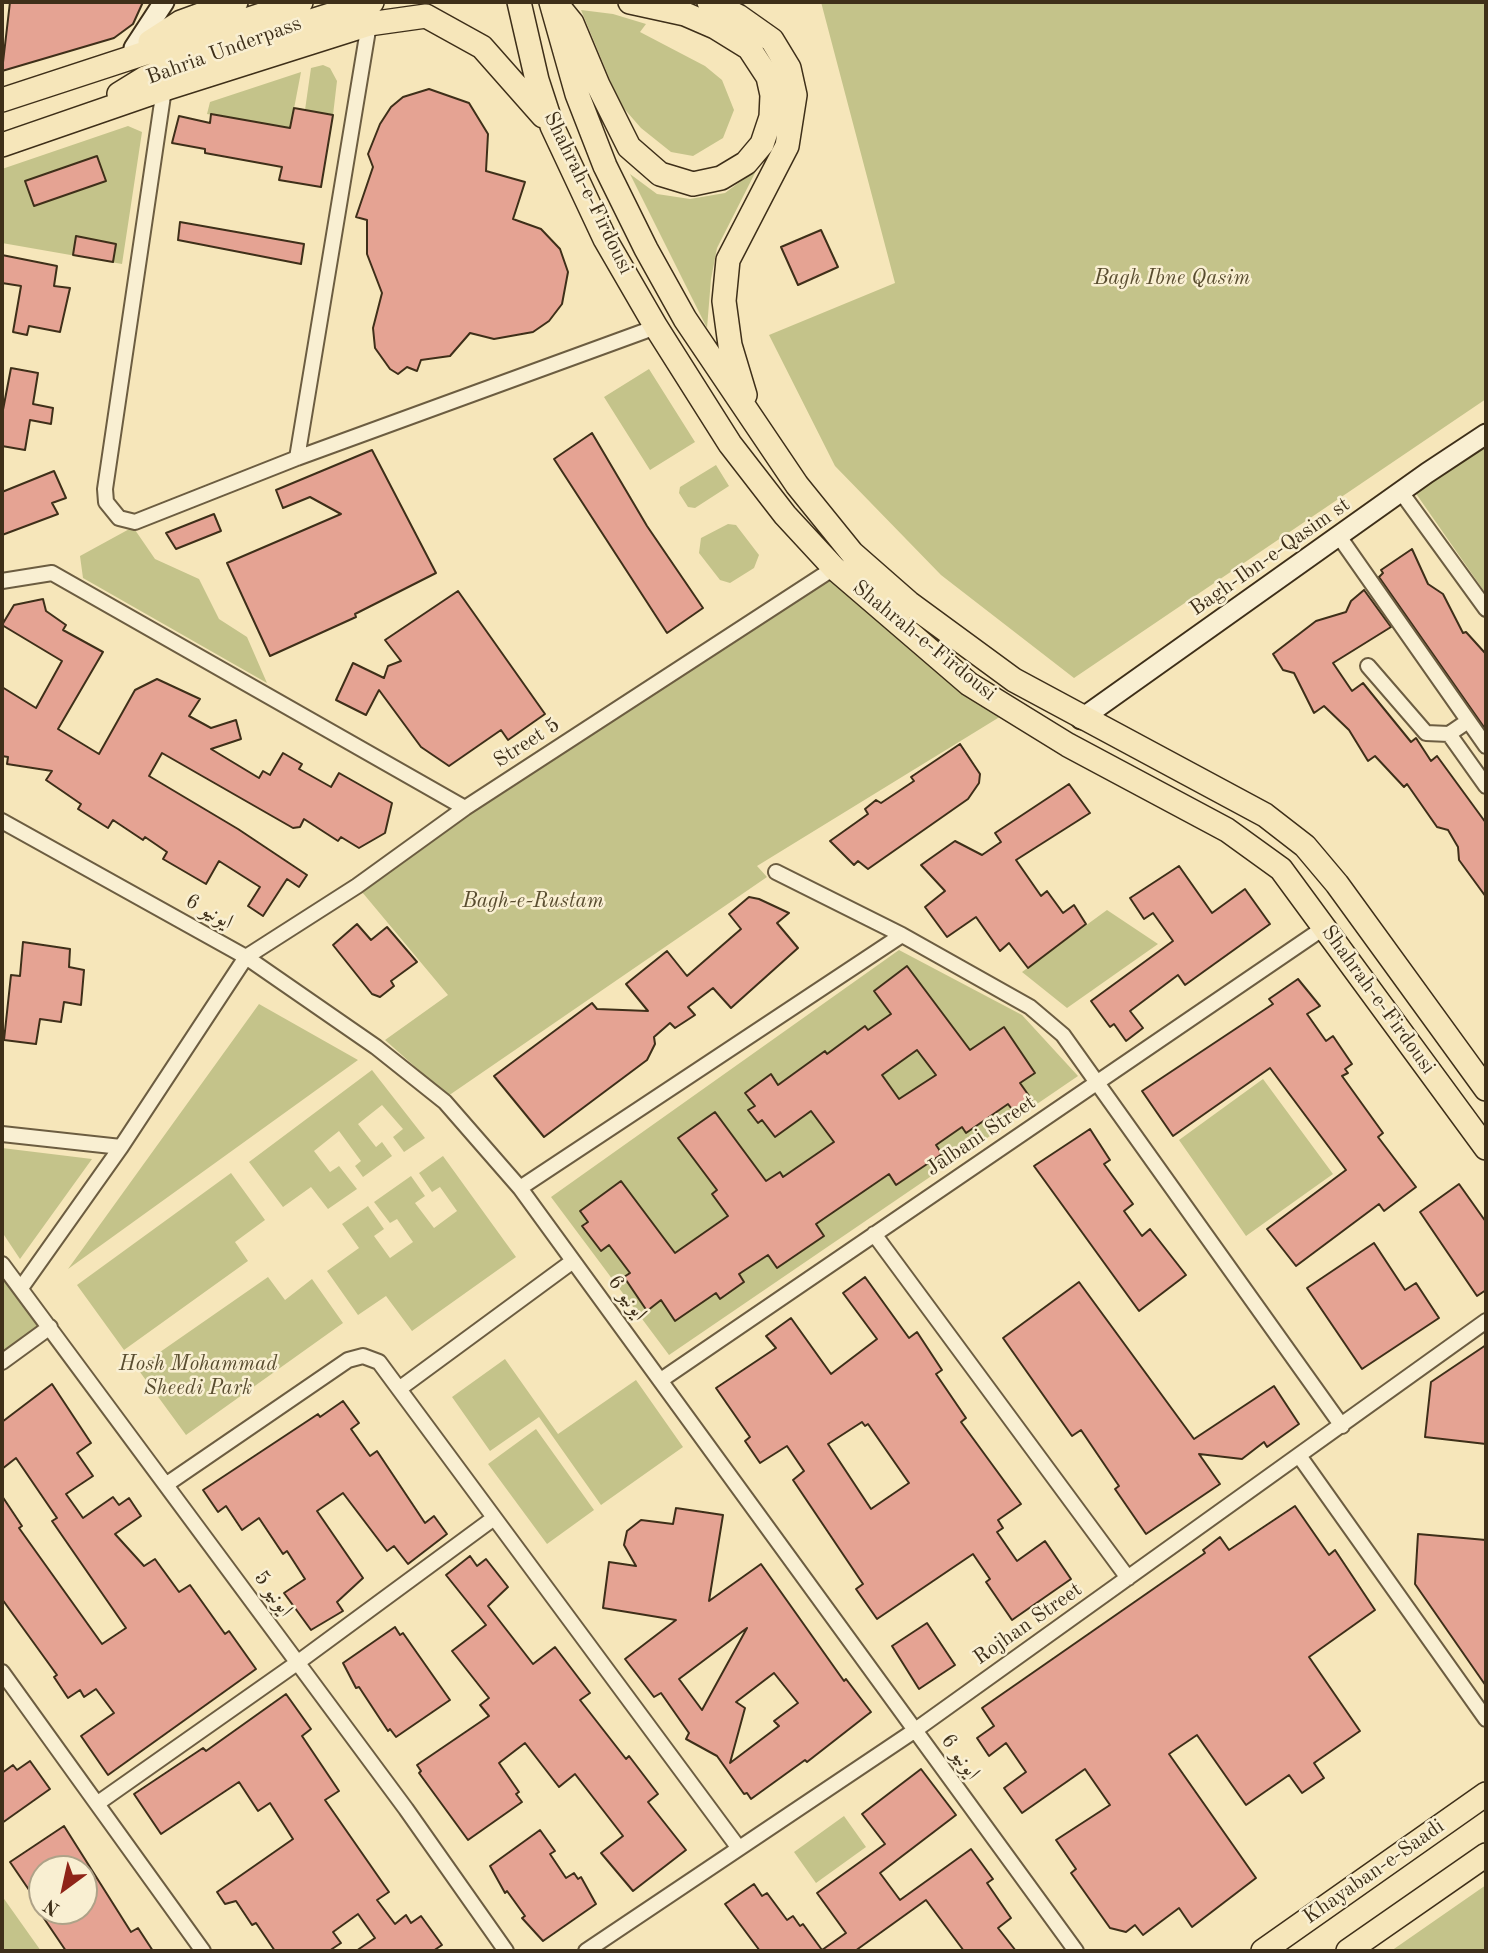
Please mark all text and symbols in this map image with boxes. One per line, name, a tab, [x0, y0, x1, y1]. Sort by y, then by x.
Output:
street label: Bahria Underpass	[143, 11, 305, 91]
street label: Shahrah-e-Firdousi	[538, 108, 638, 278]
park label: Bagh Ibne Qasim	[1094, 265, 1250, 291]
street label: Bagh-Ibn-e-Qasim st	[1185, 492, 1355, 622]
street label: Shahrah-e-Firdousi	[847, 575, 1001, 707]
street label: Street 5	[489, 712, 565, 774]
park label: Bagh-e-Rustam	[462, 888, 604, 914]
street label: ایونیو 6	[181, 889, 237, 935]
street label: Shahrah-e-Firdousi	[1316, 921, 1440, 1079]
street label: Jalbani Street	[921, 1090, 1041, 1182]
street label: ایونیو 6	[602, 1270, 652, 1326]
park label: Hosh Mohammad Sheedi Park	[119, 1351, 277, 1401]
street label: ایونیو 5	[248, 1566, 298, 1622]
street label: Rojhan Street	[969, 1577, 1087, 1671]
street label: ایونیو 6	[935, 1729, 985, 1785]
street label: Khayaban-e-Saadi	[1299, 1814, 1449, 1930]
north arrow	[28, 1855, 98, 1925]
text: N	[41, 1894, 64, 1918]

